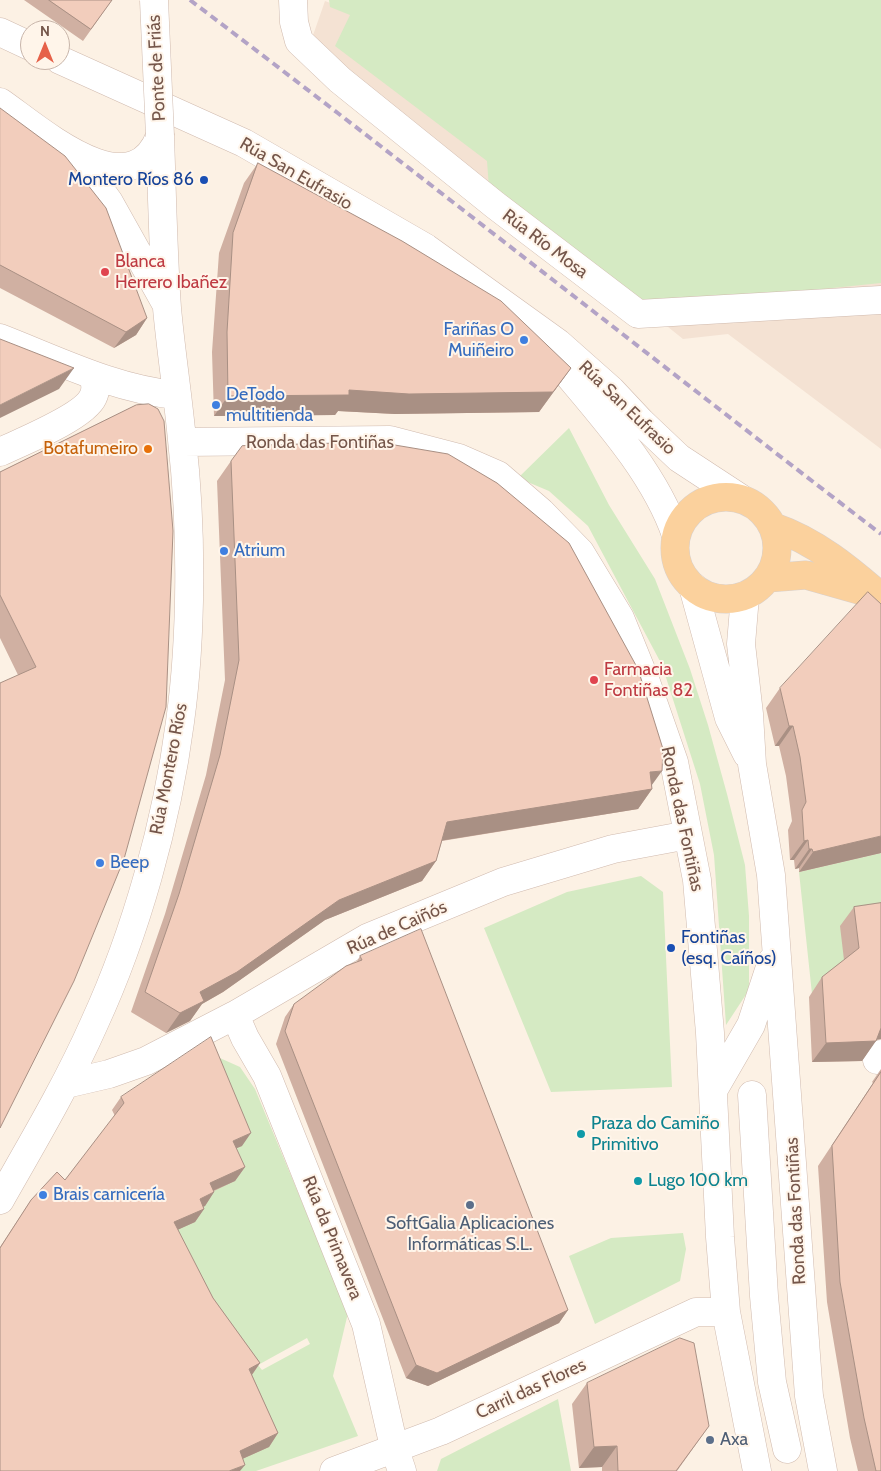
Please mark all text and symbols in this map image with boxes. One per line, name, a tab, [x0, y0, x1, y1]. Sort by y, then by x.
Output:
street label: Ponte de Friás	[143, 14, 171, 122]
north arrow	[20, 20, 70, 70]
text: N	[40, 22, 50, 40]
street label: Rúa San Eufrasio	[236, 133, 356, 215]
place label: Montero Ríos 86	[68, 169, 194, 191]
marker: Montero Ríos 86	[198, 174, 210, 186]
street label: Rúa Río Mosa	[498, 205, 592, 283]
place label: Blanca Herrero Ibañez	[115, 251, 227, 294]
marker: Blanca Herrero Ibañez	[99, 266, 111, 278]
place label: Fariñas O Muiñeiro	[443, 319, 514, 362]
marker: Fariñas O Muiñeiro	[518, 334, 530, 346]
street label: Rúa San Eufrasio	[574, 356, 680, 460]
place label: DeTodo multitienda	[226, 384, 313, 426]
marker: DeTodo multitienda	[210, 399, 222, 411]
street label: Ronda das Fontiñas	[246, 432, 394, 454]
place label: Botafumeiro	[43, 438, 138, 460]
marker: Botafumeiro	[142, 443, 154, 455]
place label: Atrium	[234, 540, 285, 562]
marker: Atrium	[218, 545, 230, 557]
place label: Farmacia Fontiñas 82	[604, 659, 693, 702]
marker: Farmacia Fontiñas 82	[588, 674, 600, 686]
street label: Rúa Montero Ríos	[146, 701, 192, 837]
street label: Ronda das Fontiñas	[656, 744, 708, 894]
place label: Beep	[110, 852, 149, 874]
marker: Beep	[94, 857, 106, 869]
street label: Rúa de Caiñós	[344, 896, 450, 960]
place label: Fontiñas (esq. Caíños)	[681, 927, 777, 970]
marker: Fontiñas (esq. Caíños)	[665, 942, 677, 954]
place label: Praza do Camiño Primitivo	[591, 1113, 720, 1156]
marker: Praza do Camiño Primitivo	[575, 1128, 587, 1140]
street label: Ronda das Fontiñas	[781, 1137, 811, 1285]
place label: Lugo 100 km	[648, 1170, 748, 1192]
street label: Rúa da Primavera	[297, 1173, 367, 1303]
marker: Lugo 100 km	[632, 1175, 644, 1187]
place label: Brais carnicería	[53, 1184, 165, 1206]
marker: Brais carnicería	[37, 1189, 49, 1201]
marker: SoftGalia Aplicaciones Informáticas S.L.	[464, 1199, 476, 1211]
place label: SoftGalia Aplicaciones Informáticas S.L.	[386, 1213, 554, 1256]
street label: Carril das Flores	[473, 1354, 589, 1424]
place label: Axa	[720, 1429, 748, 1451]
marker: Axa	[704, 1434, 716, 1446]

